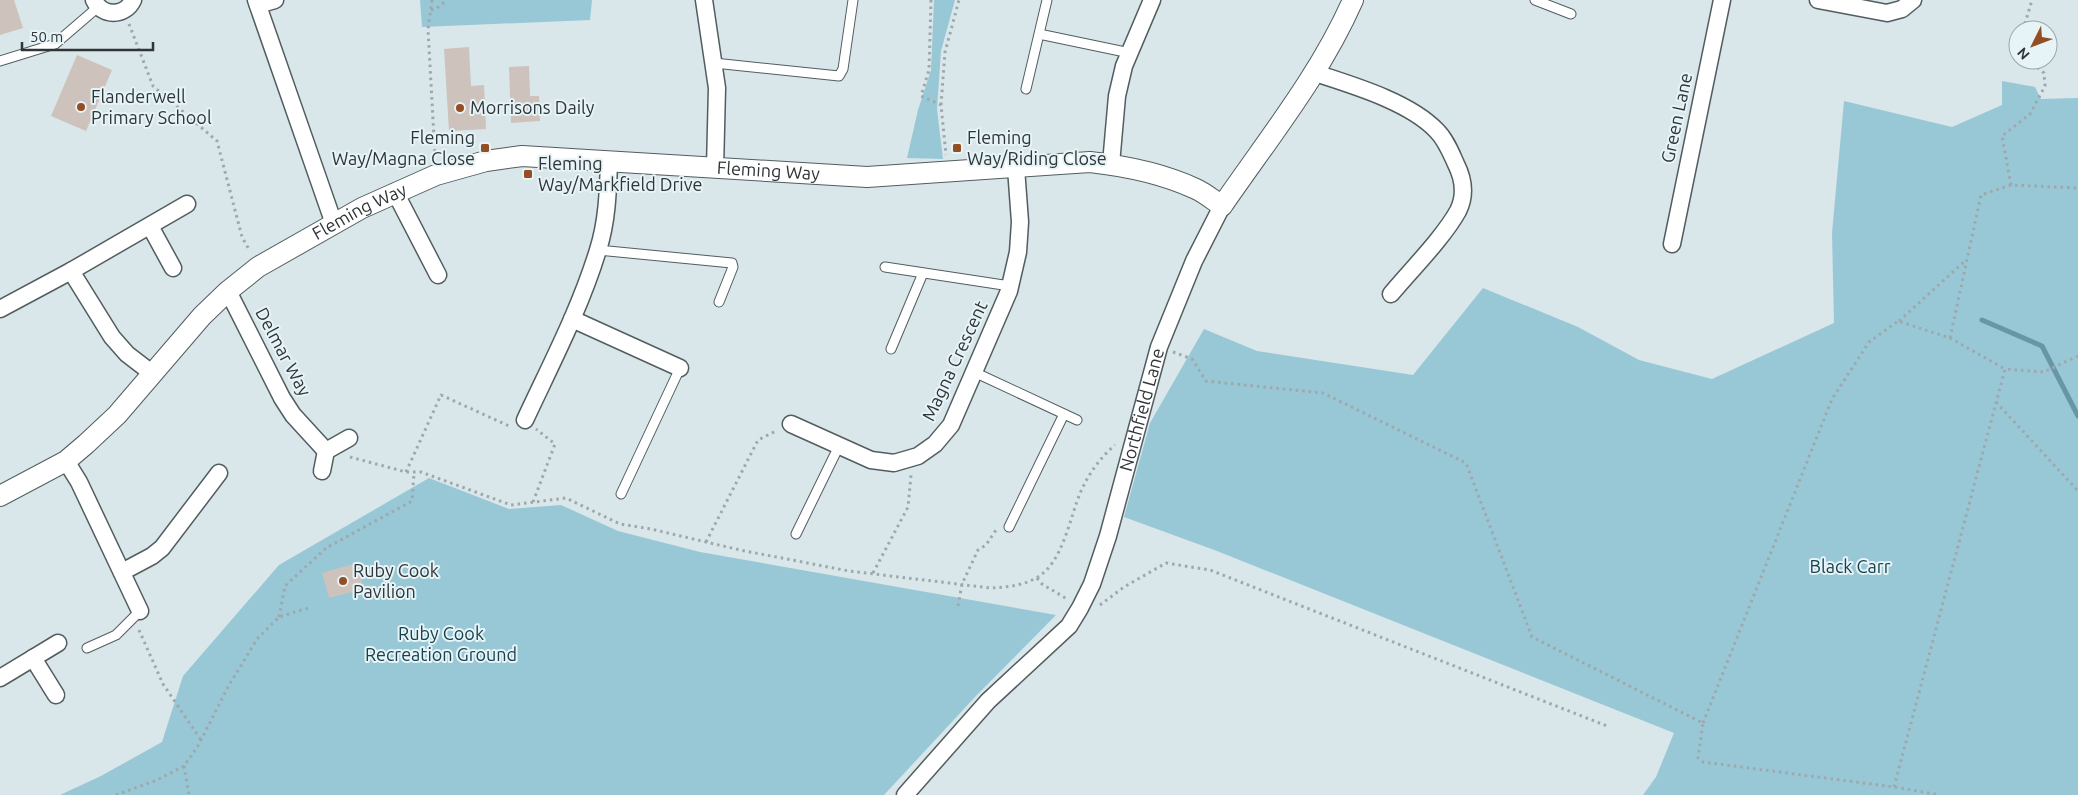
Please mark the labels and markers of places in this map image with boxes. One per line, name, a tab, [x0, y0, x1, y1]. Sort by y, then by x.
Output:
place label: Flanderwell Primary School	[91, 86, 212, 127]
place label: Morrisons Daily	[470, 97, 595, 117]
marker: Flanderwell Primary School	[75, 101, 87, 113]
marker: Morrisons Daily	[454, 102, 466, 114]
place label: Fleming Way/Magna Close	[332, 127, 475, 168]
place label: Fleming Way/Riding Close	[967, 127, 1107, 168]
marker: Fleming Way/Magna Close	[479, 142, 491, 154]
marker: Fleming Way/Riding Close	[951, 142, 963, 154]
place label: Fleming Way/Markfield Drive	[538, 153, 702, 194]
marker: Fleming Way/Markfield Drive	[522, 168, 534, 180]
place label: Ruby Cook Pavilion	[353, 560, 439, 601]
marker: Ruby Cook Pavilion	[337, 575, 349, 587]

